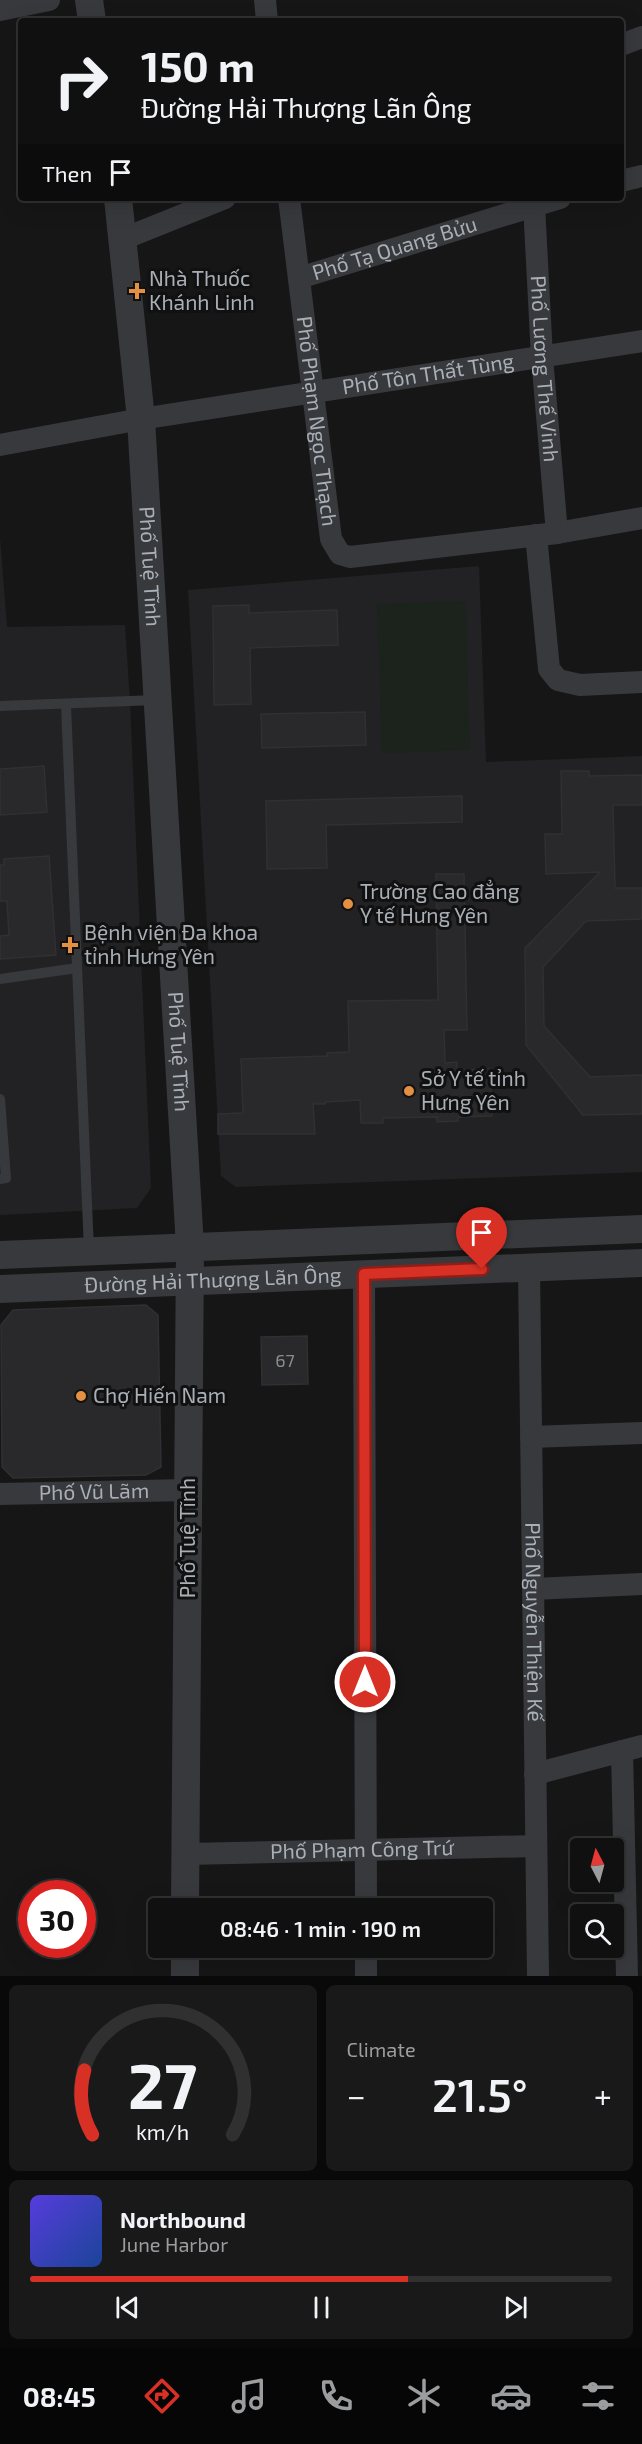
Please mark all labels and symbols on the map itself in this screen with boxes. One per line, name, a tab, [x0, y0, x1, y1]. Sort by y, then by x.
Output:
street label: Phố Tạ Quang Bửu	[309, 210, 480, 284]
place label: Nhà Thuốc Khánh Linh	[149, 265, 255, 314]
street label: Phố Lương Thế Vinh	[527, 275, 565, 463]
marker: Nhà Thuốc Khánh Linh	[130, 284, 144, 298]
street label: Phố Phạm Ngọc Thạch	[293, 315, 343, 528]
street label: Phố Tôn Thất Tùng	[340, 347, 516, 398]
street label: Phố Tuệ Tĩnh	[135, 506, 167, 627]
place label: Trường Cao đẳng Y tế Hưng Yên	[360, 878, 520, 927]
marker: Trường Cao đẳng Y tế Hưng Yên	[341, 897, 355, 911]
place label: Bệnh viện Đa khoa tỉnh Hưng Yên	[84, 919, 258, 968]
marker: Bệnh viện Đa khoa tỉnh Hưng Yên	[61, 936, 79, 954]
street label: Phố Tuệ Tĩnh	[164, 991, 196, 1112]
place label: Sở Y tế tỉnh Hưng Yên	[421, 1065, 526, 1114]
marker: Sở Y tế tỉnh Hưng Yên	[402, 1084, 416, 1098]
pin	[456, 1207, 507, 1269]
street label: Đường Hải Thượng Lãn Ông	[84, 1261, 342, 1297]
house number: 67	[275, 1349, 295, 1371]
place label: Chợ Hiến Nam	[93, 1382, 226, 1407]
marker: Chợ Hiến Nam	[74, 1389, 88, 1403]
street label: Phố Vũ Lãm	[38, 1477, 149, 1504]
street label: Phố Tuệ Tĩnh	[174, 1478, 199, 1598]
street label: Phố Nguyễn Thiện Kế	[521, 1522, 549, 1723]
position arrow	[333, 1650, 397, 1714]
street label: Phố Phạm Công Trứ	[270, 1834, 455, 1863]
north arrow	[570, 1838, 624, 1892]
speed limit sign: 30	[18, 1880, 96, 1958]

